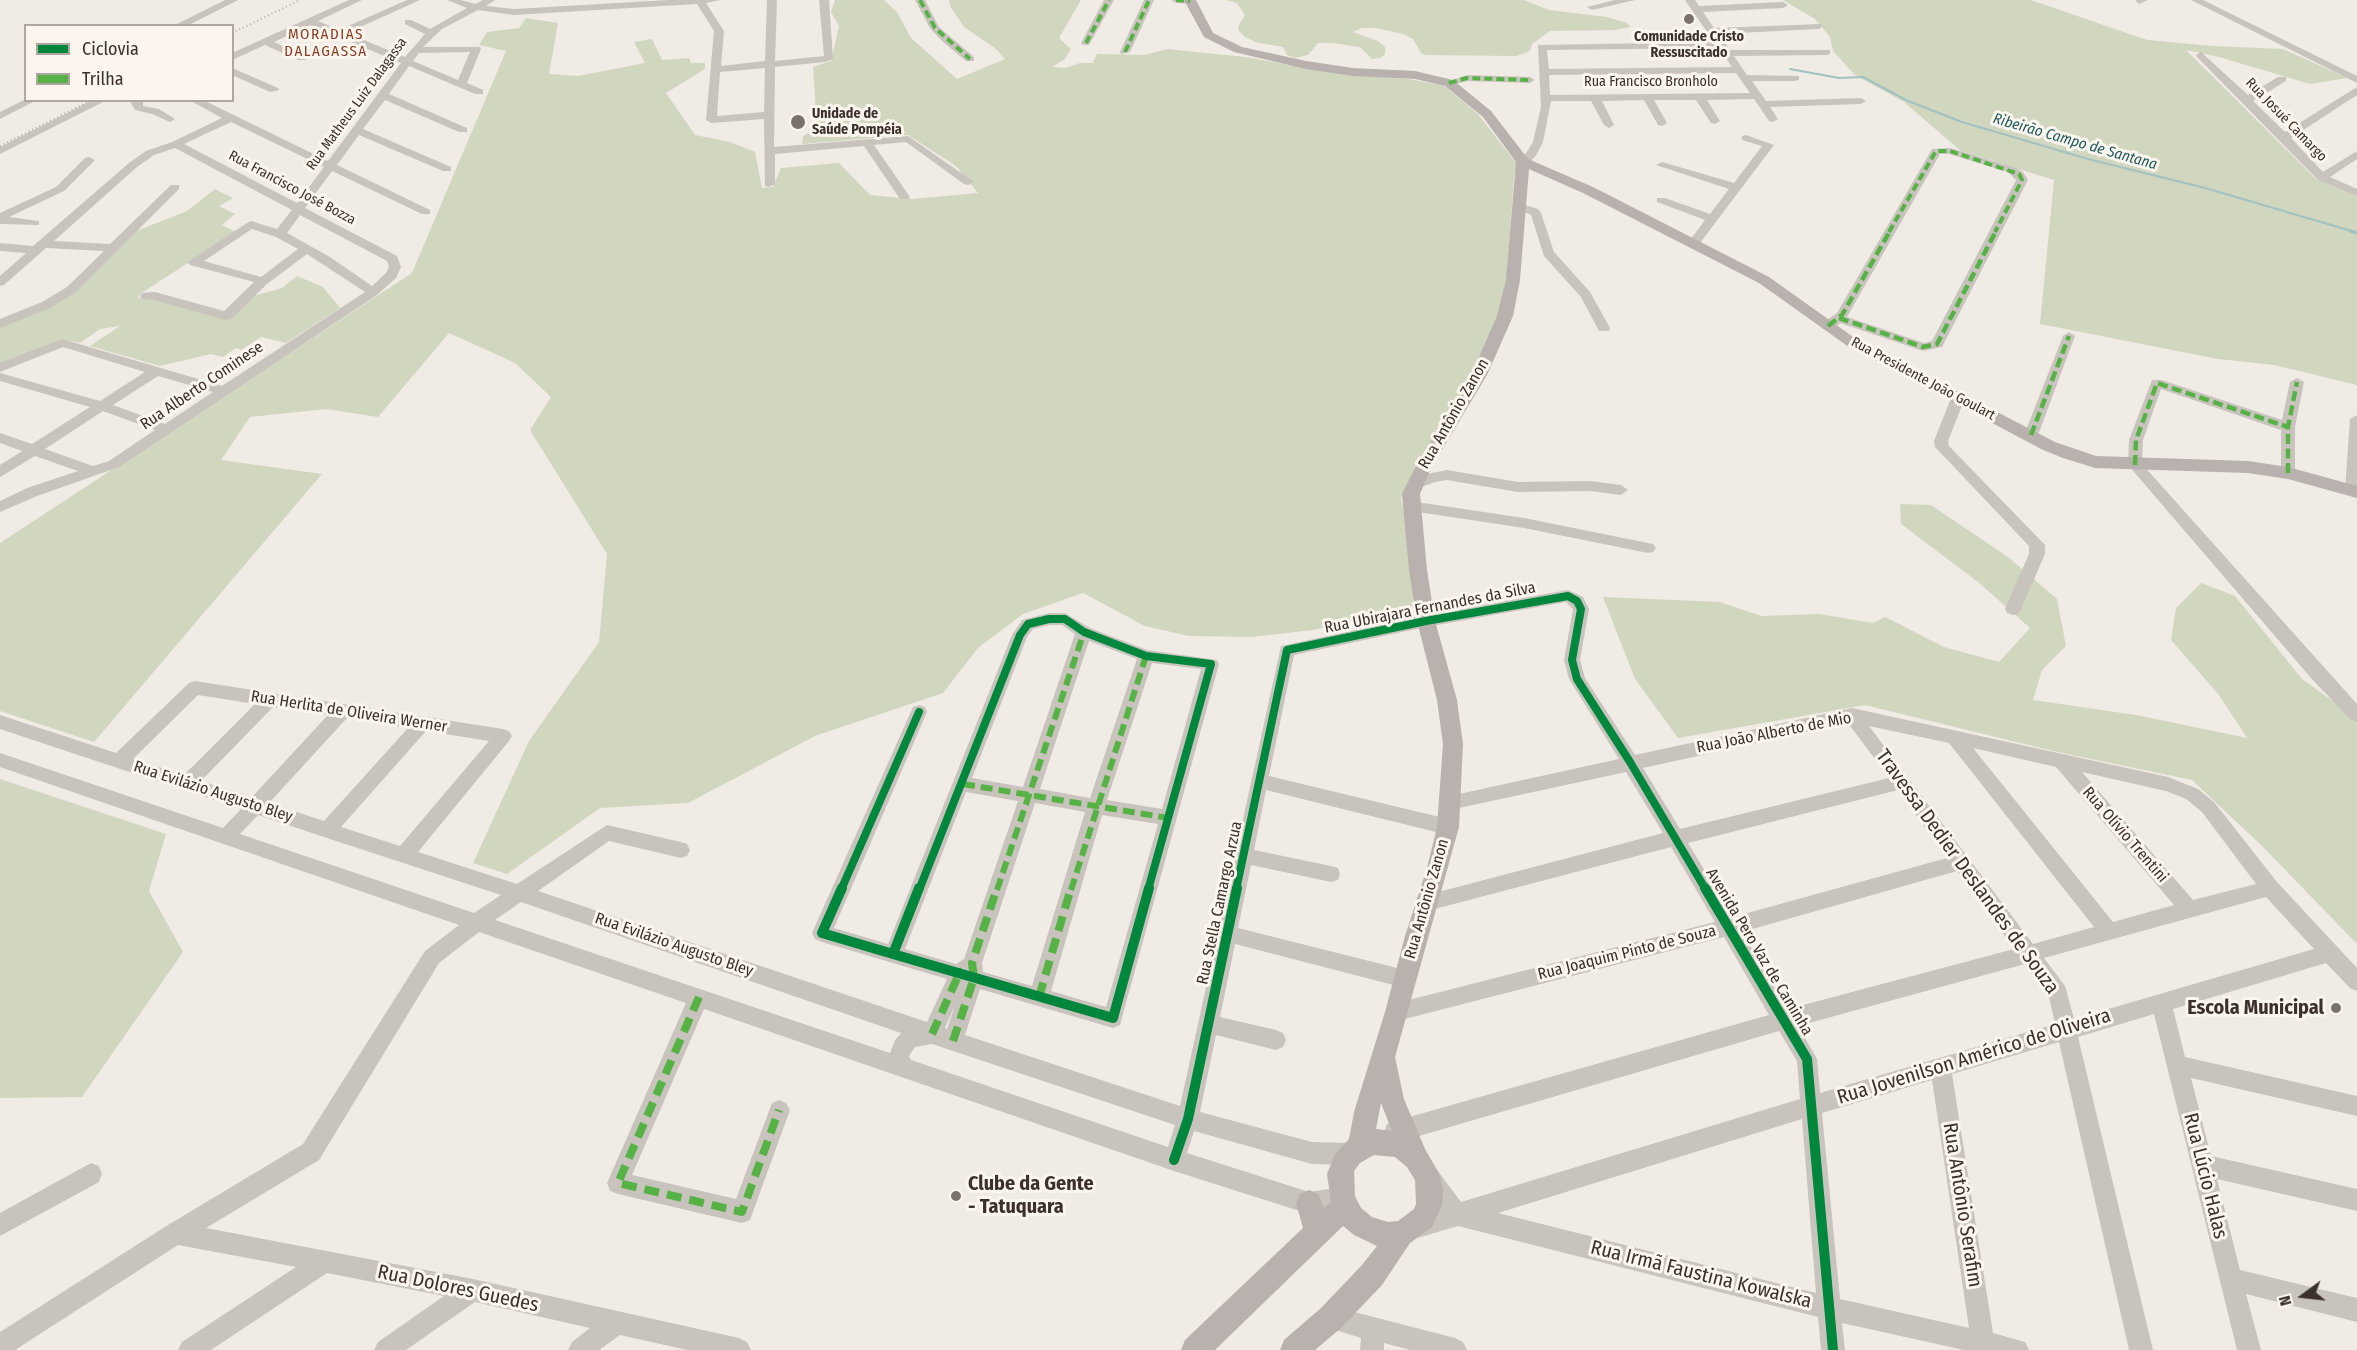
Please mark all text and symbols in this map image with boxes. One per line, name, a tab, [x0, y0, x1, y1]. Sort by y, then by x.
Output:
marker: Comunidade Cristo Ressuscitado	[1682, 12, 1696, 26]
legend	[24, 24, 234, 102]
district label: MORADIAS DALAGASSA	[284, 26, 368, 61]
place label: Comunidade Cristo Ressuscitado	[1634, 29, 1744, 62]
street label: Rua Matheus Luiz Dalagassa	[303, 34, 411, 174]
text: Ciclovia	[82, 38, 139, 60]
text: Trilha	[82, 68, 124, 90]
street label: Rua Francisco Bronholo	[1584, 74, 1718, 90]
street label: Rua Josué Camargo	[2242, 75, 2330, 165]
place label: Unidade de Saúde Pompéia	[812, 106, 902, 138]
water label: Ribeirão Campo de Santana	[1991, 110, 2159, 174]
marker: Unidade de Saúde Pompéia	[789, 113, 807, 131]
street label: Rua Francisco José Bozza	[226, 147, 358, 229]
street label: Rua Presidente João Goulart	[1848, 334, 1998, 424]
street label: Rua Alberto Cominese	[137, 338, 267, 434]
street label: Rua Antônio Zanon	[1415, 355, 1493, 473]
street label: Rua Ubirajara Fernandes da Silva	[1323, 578, 1537, 638]
street label: Rua Herlita de Oliveira Werner	[250, 687, 448, 737]
street label: Rua João Alberto de Mio	[1695, 709, 1853, 757]
street label: Travessa Dedier Deslandes de Souza	[1870, 745, 2064, 999]
street label: Rua Evilázio Augusto Bley	[131, 757, 295, 827]
street label: Rua Olívio Trentini	[2078, 783, 2172, 887]
street label: Rua Stella Camargo Arzua	[1193, 820, 1247, 986]
street label: Rua Antônio Zanon	[1401, 837, 1453, 961]
street label: Avenida Pero Vaz de Caminha	[1701, 865, 1817, 1039]
street label: Rua Evilázio Augusto Bley	[592, 909, 756, 981]
street label: Rua Joaquim Pinto de Souza	[1536, 922, 1718, 984]
place label: Escola Municipal	[2187, 996, 2324, 1020]
marker: Escola Municipal	[2329, 1001, 2343, 1015]
street label: Rua Jovenilson Américo de Oliveira	[1834, 1004, 2114, 1110]
street label: Rua Lúcio Halas	[2178, 1111, 2232, 1241]
street label: Rua Antônio Serafim	[1937, 1121, 1987, 1289]
place label: Clube da Gente - Tatuquara	[968, 1172, 1094, 1219]
marker: Clube da Gente - Tatuquara	[949, 1189, 963, 1203]
street label: Rua Irmã Faustina Kowalska	[1588, 1236, 1814, 1314]
street label: Rua Dolores Guedes	[375, 1260, 541, 1318]
north arrow	[2273, 1266, 2333, 1326]
text: N	[2275, 1294, 2296, 1308]

